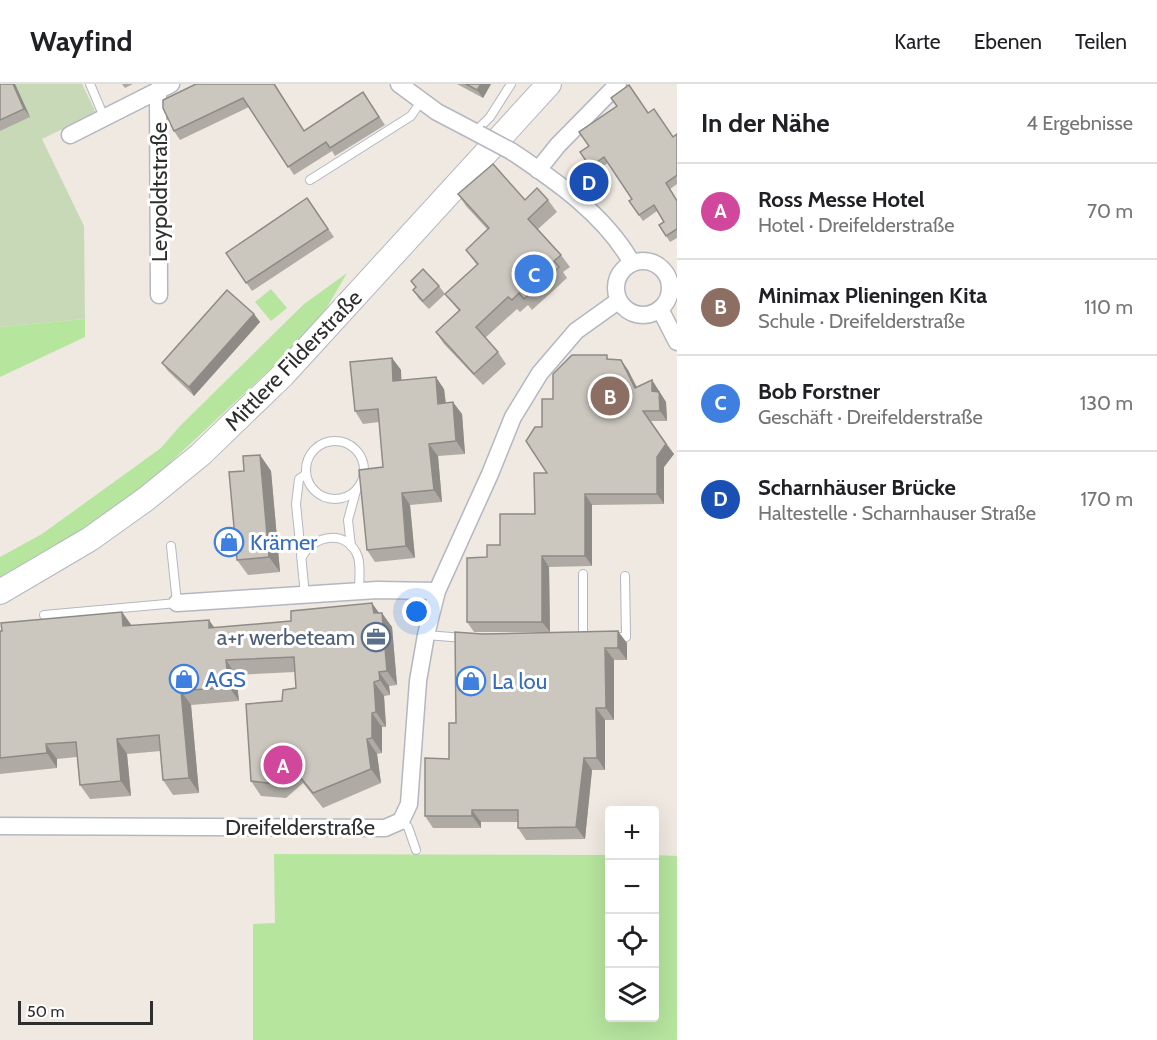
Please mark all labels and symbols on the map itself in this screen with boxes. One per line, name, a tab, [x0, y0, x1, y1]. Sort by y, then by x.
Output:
street label: Leypoldtstraße	[146, 122, 173, 262]
pin: D	[570, 160, 608, 204]
pin: C	[514, 252, 554, 297]
street label: Mittlere Filderstraße	[219, 284, 368, 436]
pin: B	[590, 374, 630, 418]
shop icon: Krämer	[213, 526, 245, 558]
place label: Krämer	[250, 529, 317, 556]
your location	[402, 597, 431, 626]
office icon: a+r werbeteam	[360, 621, 392, 653]
place label: a+r werbeteam	[217, 624, 355, 651]
shop icon: AGS	[168, 663, 200, 695]
shop icon: La lou	[455, 665, 487, 697]
place label: AGS	[205, 666, 246, 693]
place label: La lou	[492, 668, 547, 695]
pin: A	[264, 742, 302, 788]
street label: Dreifelderstraße	[225, 814, 375, 841]
scale bar	[18, 998, 153, 1026]

